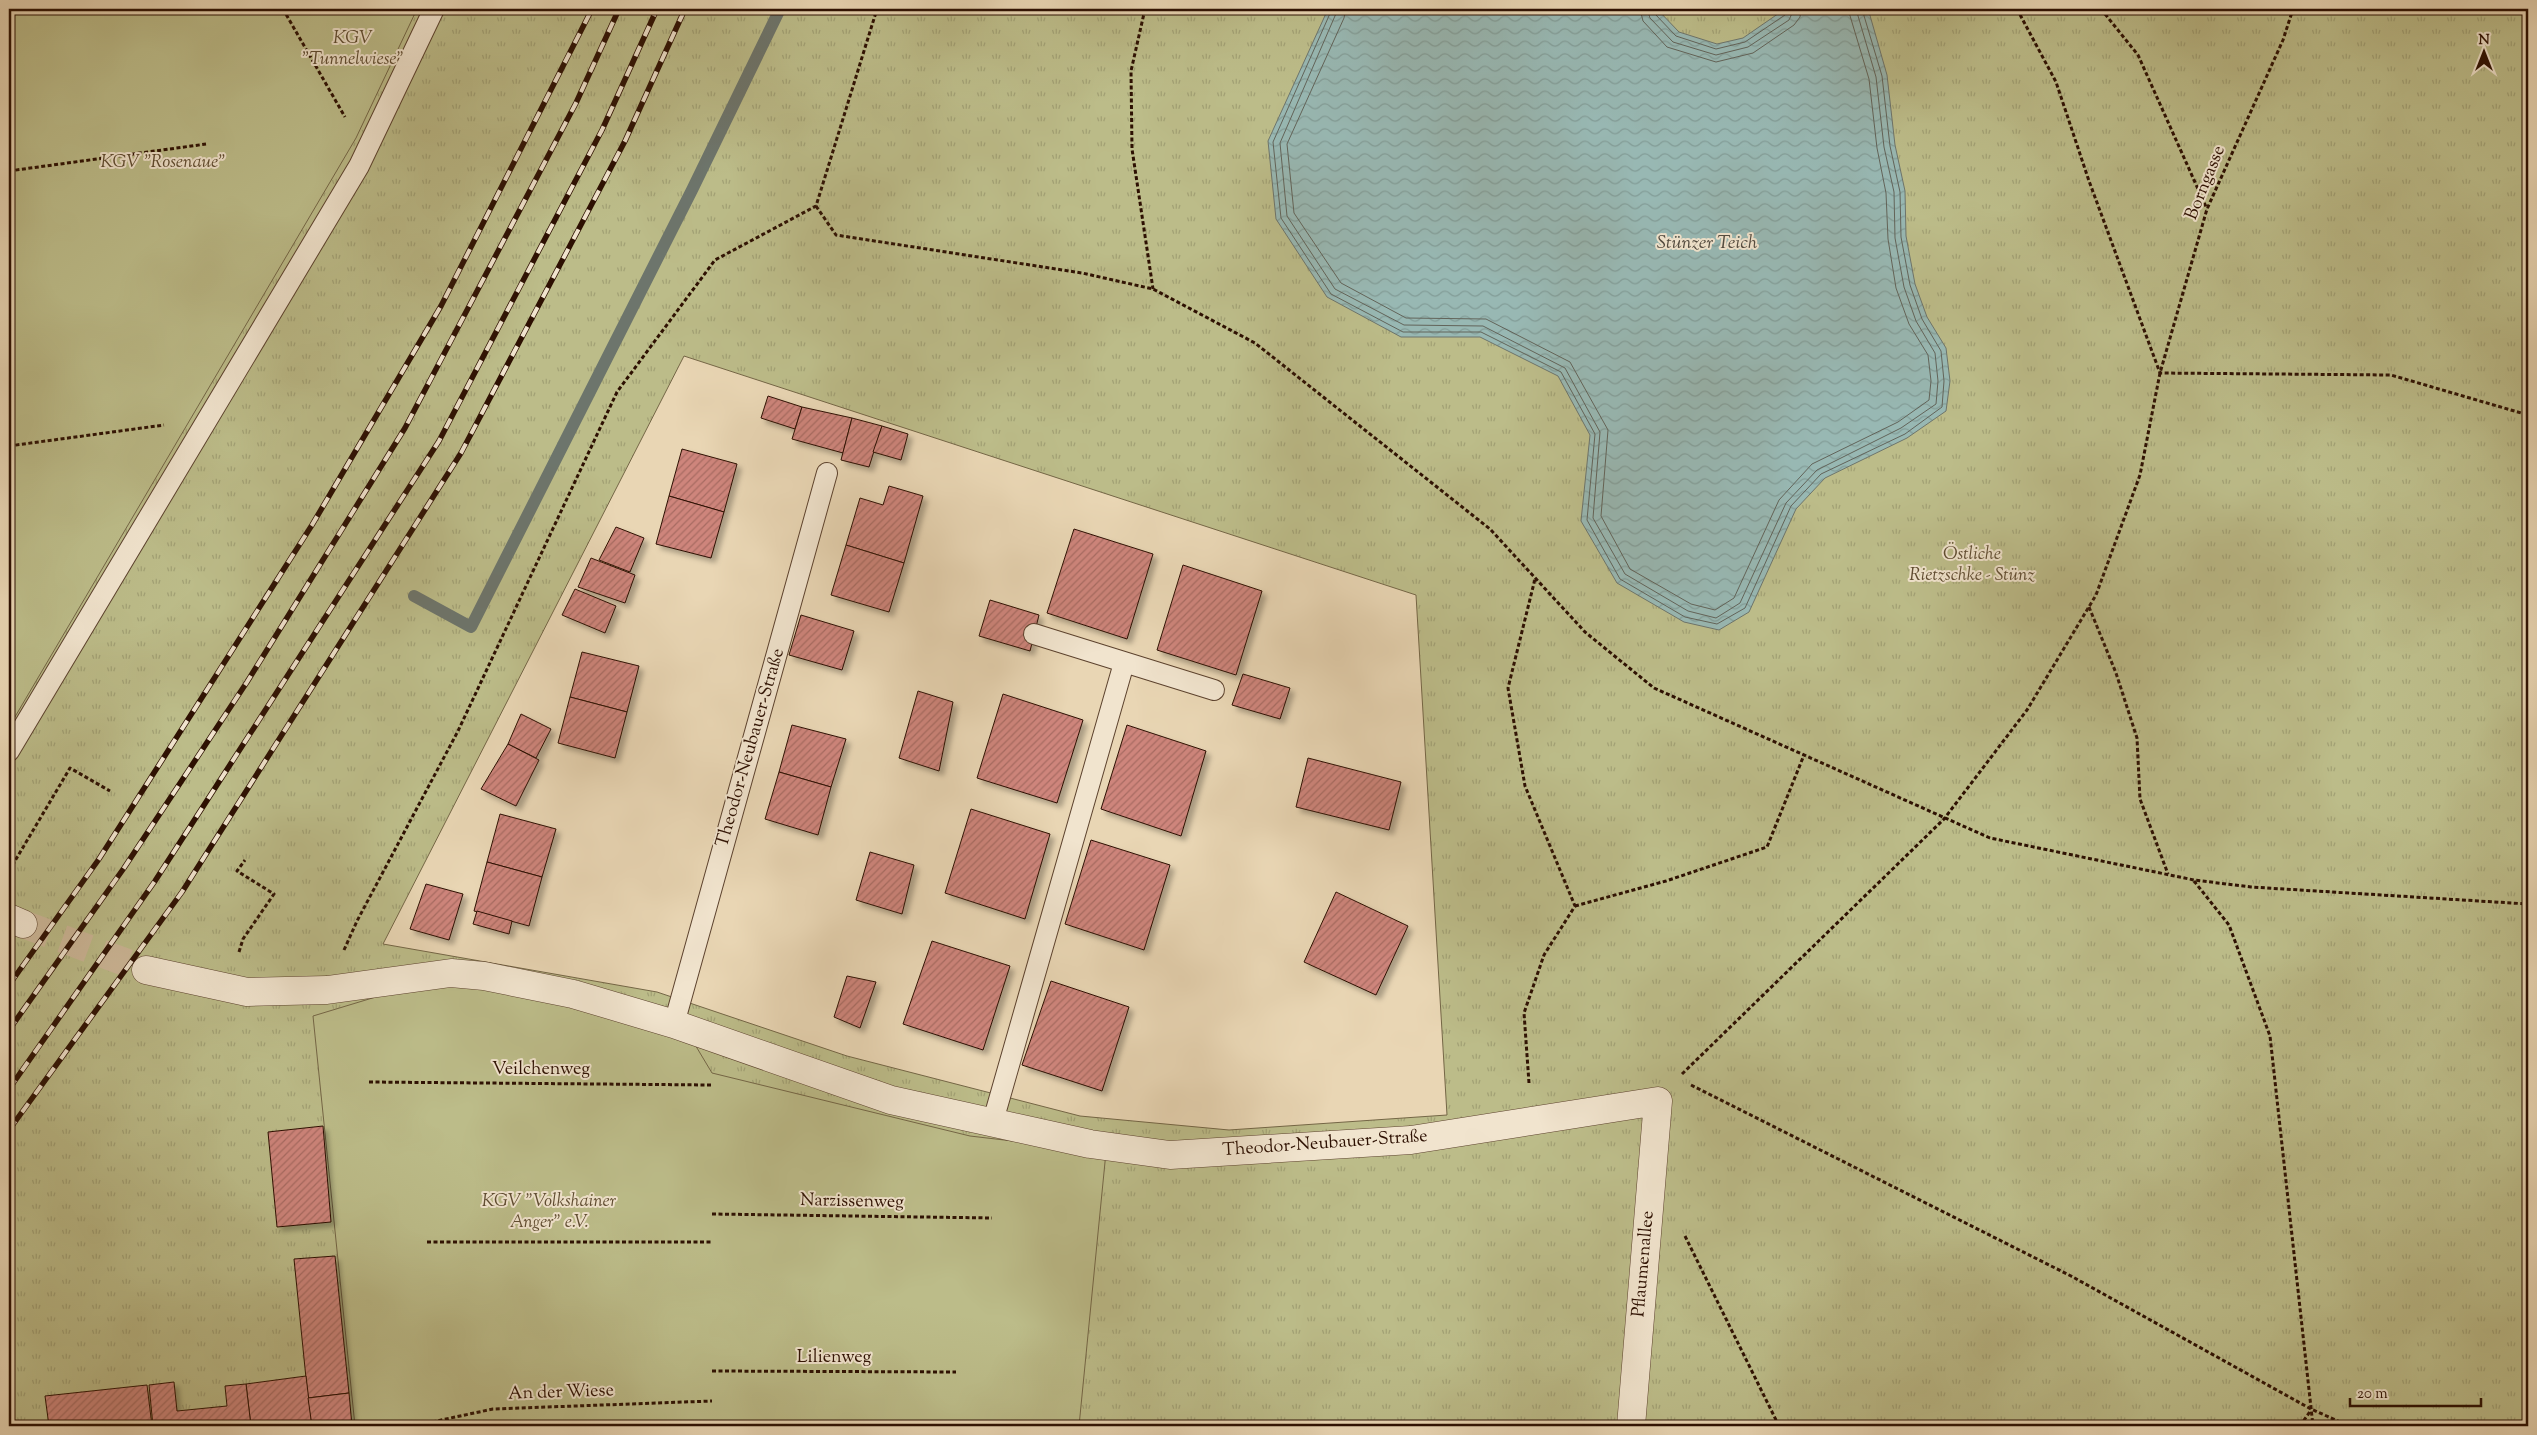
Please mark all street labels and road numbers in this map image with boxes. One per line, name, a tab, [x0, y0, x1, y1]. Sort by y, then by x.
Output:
street label: Borngasse	[2179, 142, 2233, 224]
street label: Theodor-Neubauer-Straße	[710, 646, 792, 850]
street label: Veilchenweg	[492, 1057, 590, 1083]
street label: Theodor-Neubauer-Straße	[1221, 1124, 1429, 1164]
street label: Narzissenweg	[800, 1188, 904, 1216]
street label: Pflaumenallee	[1626, 1210, 1662, 1318]
street label: Lilienweg	[797, 1345, 872, 1371]
street label: An der Wiese	[508, 1378, 614, 1408]

